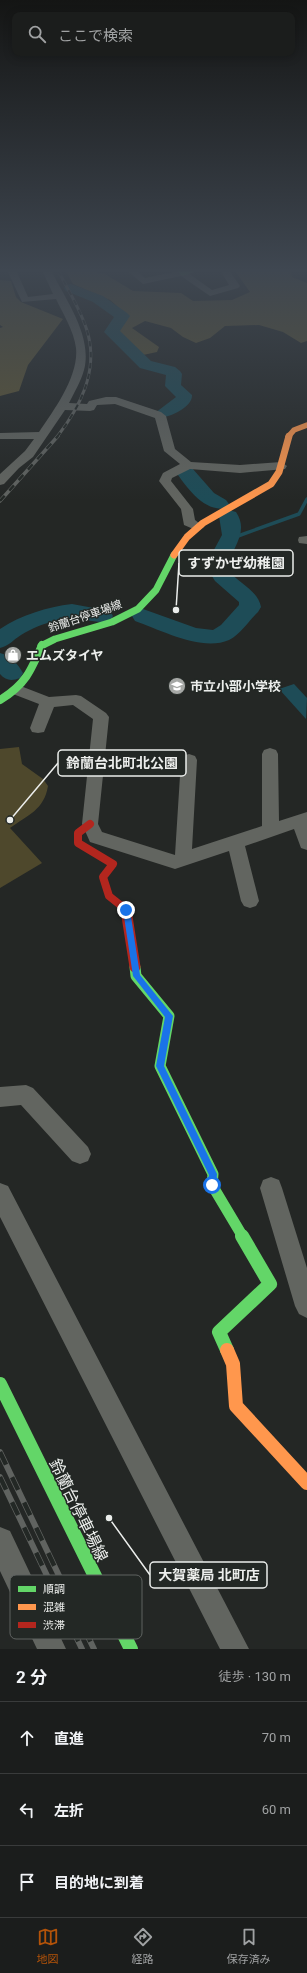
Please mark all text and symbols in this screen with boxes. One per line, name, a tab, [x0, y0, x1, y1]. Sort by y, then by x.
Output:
search box	[12, 12, 295, 56]
icon: search	[26, 23, 48, 45]
text: ここで検索	[58, 27, 133, 45]
callout: すずかぜ幼稚園	[179, 550, 293, 576]
text: すずかぜ幼稚園	[187, 555, 285, 571]
street label: 鈴蘭台停車場線	[47, 598, 124, 635]
shop icon: エムズタイヤ	[3, 645, 23, 665]
place label: エムズタイヤ	[26, 648, 104, 663]
school or university icon: 市立小部小学校	[167, 676, 187, 696]
place label: 市立小部小学校	[190, 679, 281, 694]
callout: 鈴蘭台北町北公園	[58, 750, 186, 776]
text: 鈴蘭台北町北公園	[66, 755, 178, 771]
route end	[117, 901, 135, 919]
route start	[203, 1176, 221, 1194]
street label: 鈴蘭台停車場線	[45, 1456, 112, 1565]
callout: 大賀薬局 北町店	[150, 1562, 267, 1588]
text: 大賀薬局 北町店	[158, 1567, 260, 1583]
legend	[10, 1575, 142, 1639]
text: 順調	[43, 1583, 65, 1596]
text: 混雑	[43, 1601, 65, 1614]
text: 渋滞	[43, 1619, 65, 1632]
text: 2 分	[16, 1667, 47, 1687]
text: 徒歩 · 130 m	[219, 1669, 291, 1684]
icon: ahead	[16, 1727, 38, 1749]
text: 直進	[54, 1730, 84, 1748]
text: 70 m	[262, 1730, 291, 1745]
icon: left	[16, 1799, 38, 1821]
text: 左折	[54, 1802, 84, 1820]
text: 60 m	[262, 1802, 291, 1817]
icon: arrive	[16, 1871, 38, 1893]
text: 目的地に到着	[54, 1874, 144, 1892]
tab: 地図	[37, 1926, 59, 1966]
tab: 経路	[132, 1926, 154, 1966]
tab: 保存済み	[227, 1926, 271, 1966]

